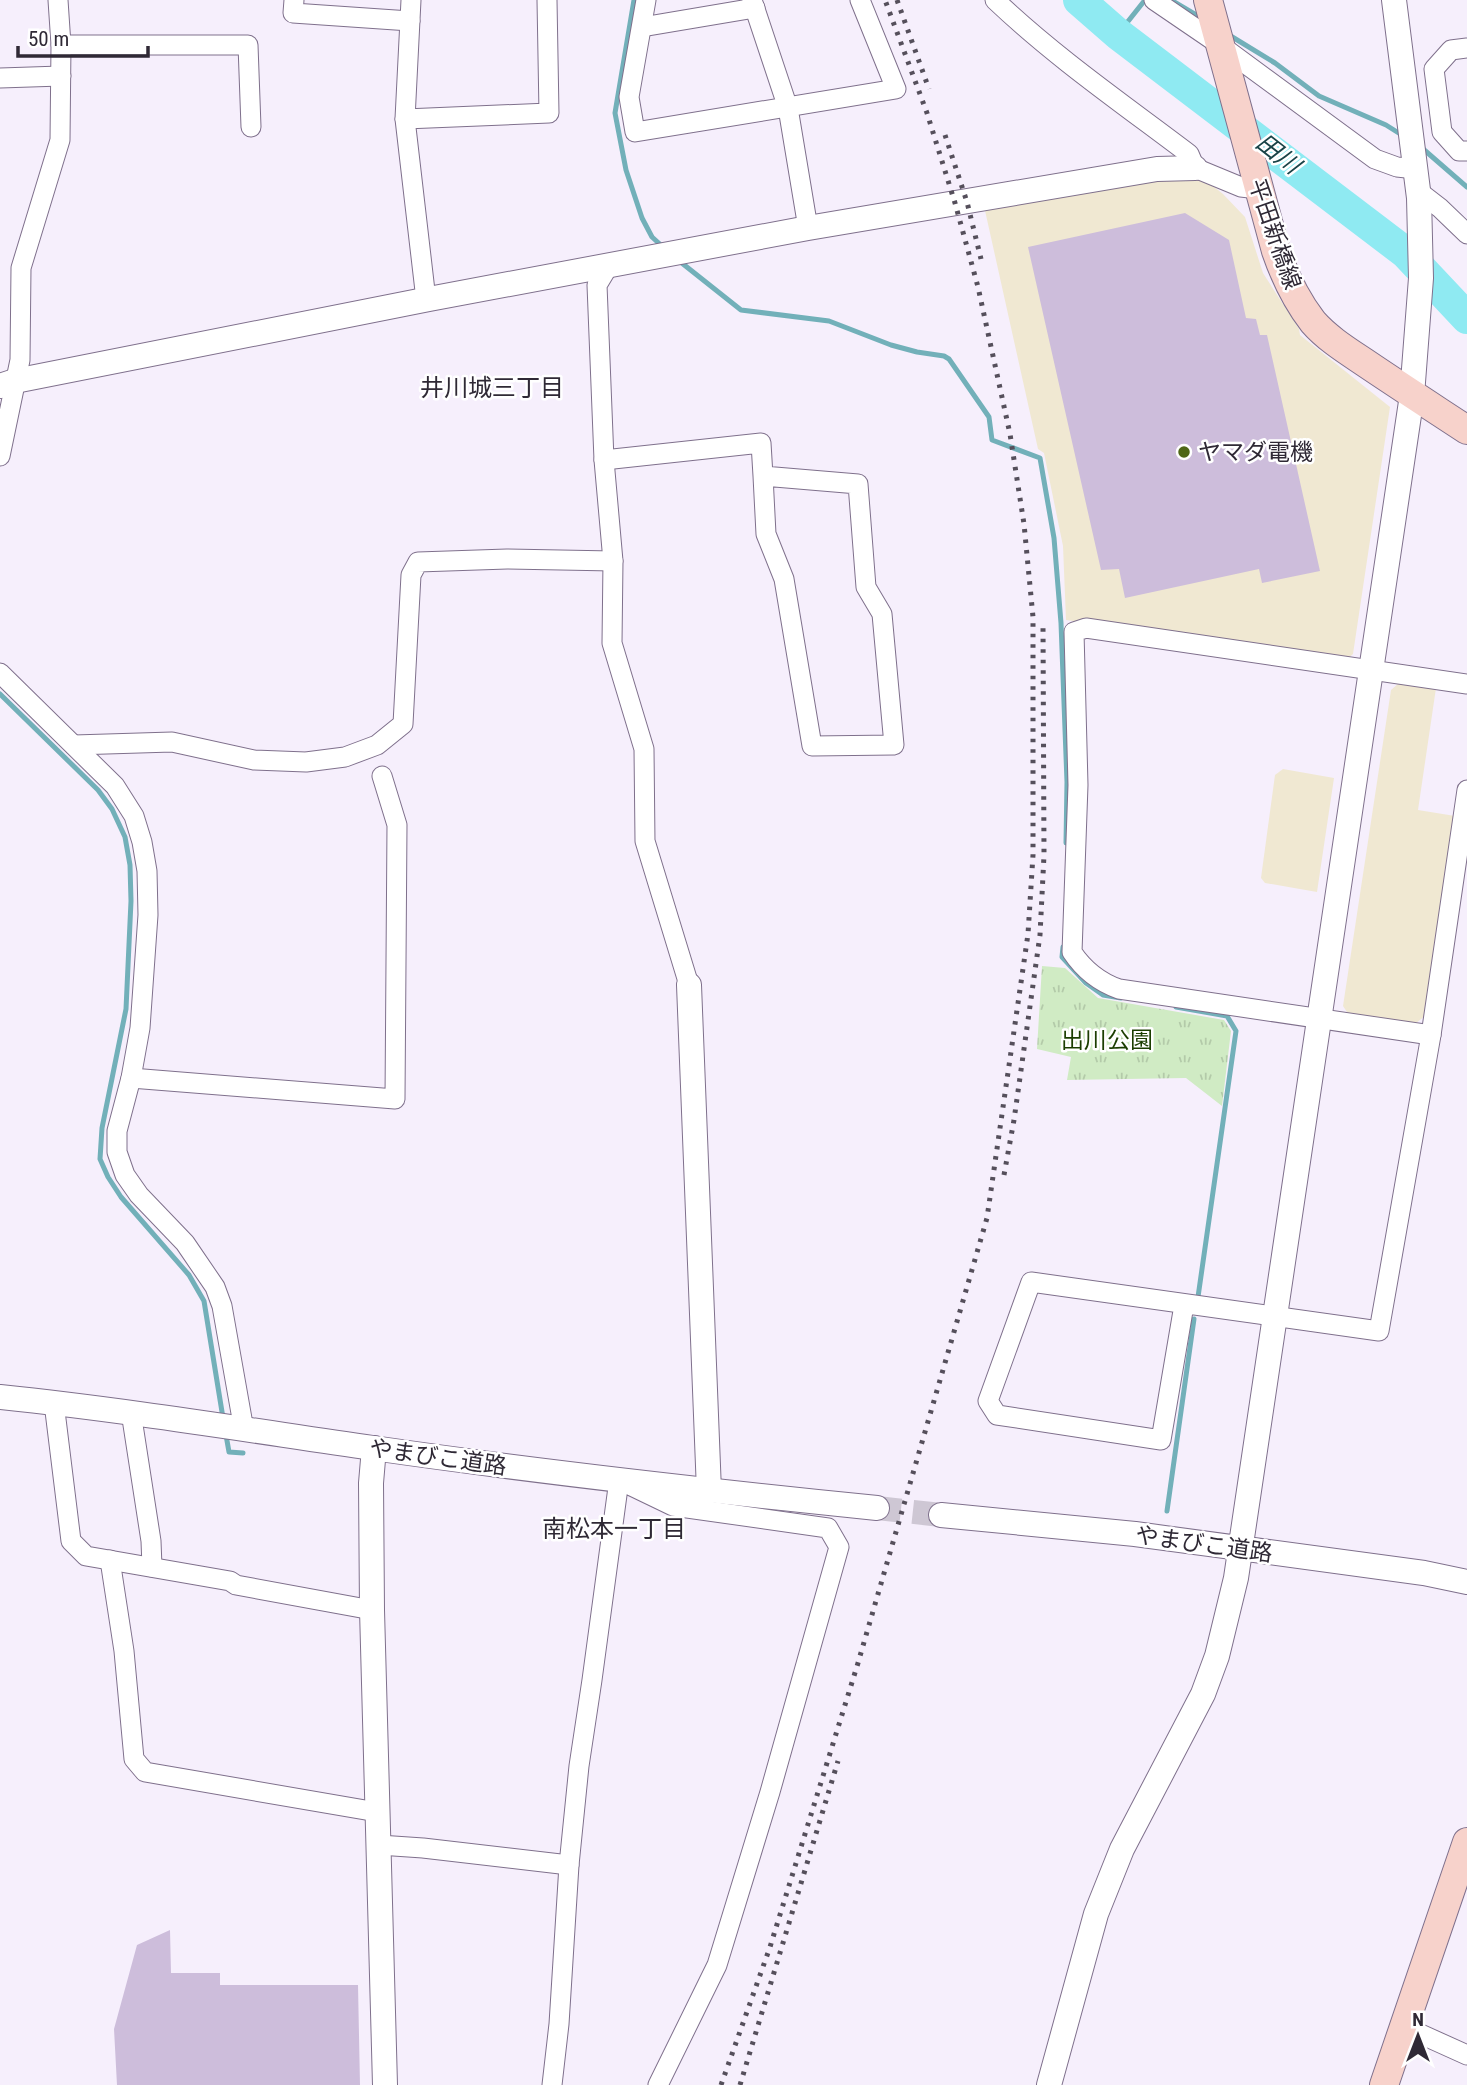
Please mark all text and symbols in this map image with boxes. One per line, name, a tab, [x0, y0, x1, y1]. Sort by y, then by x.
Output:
scale bar	[18, 14, 147, 58]
text: 50 m	[28, 27, 69, 51]
water label: 田川	[1250, 128, 1308, 182]
street label: 平田新橋線	[1243, 175, 1306, 293]
district label: 井川城三丁目	[420, 374, 564, 402]
place label: ヤマダ電機	[1198, 439, 1313, 466]
marker: ヤマダ電機	[1176, 444, 1192, 460]
park label: 出川公園	[1061, 1027, 1153, 1054]
street label: やまびこ道路	[368, 1435, 508, 1480]
district label: 南松本一丁目	[542, 1515, 686, 1543]
street label: やまびこ道路	[1134, 1522, 1274, 1567]
north arrow	[1383, 2001, 1453, 2071]
text: N	[1412, 2008, 1424, 2031]

